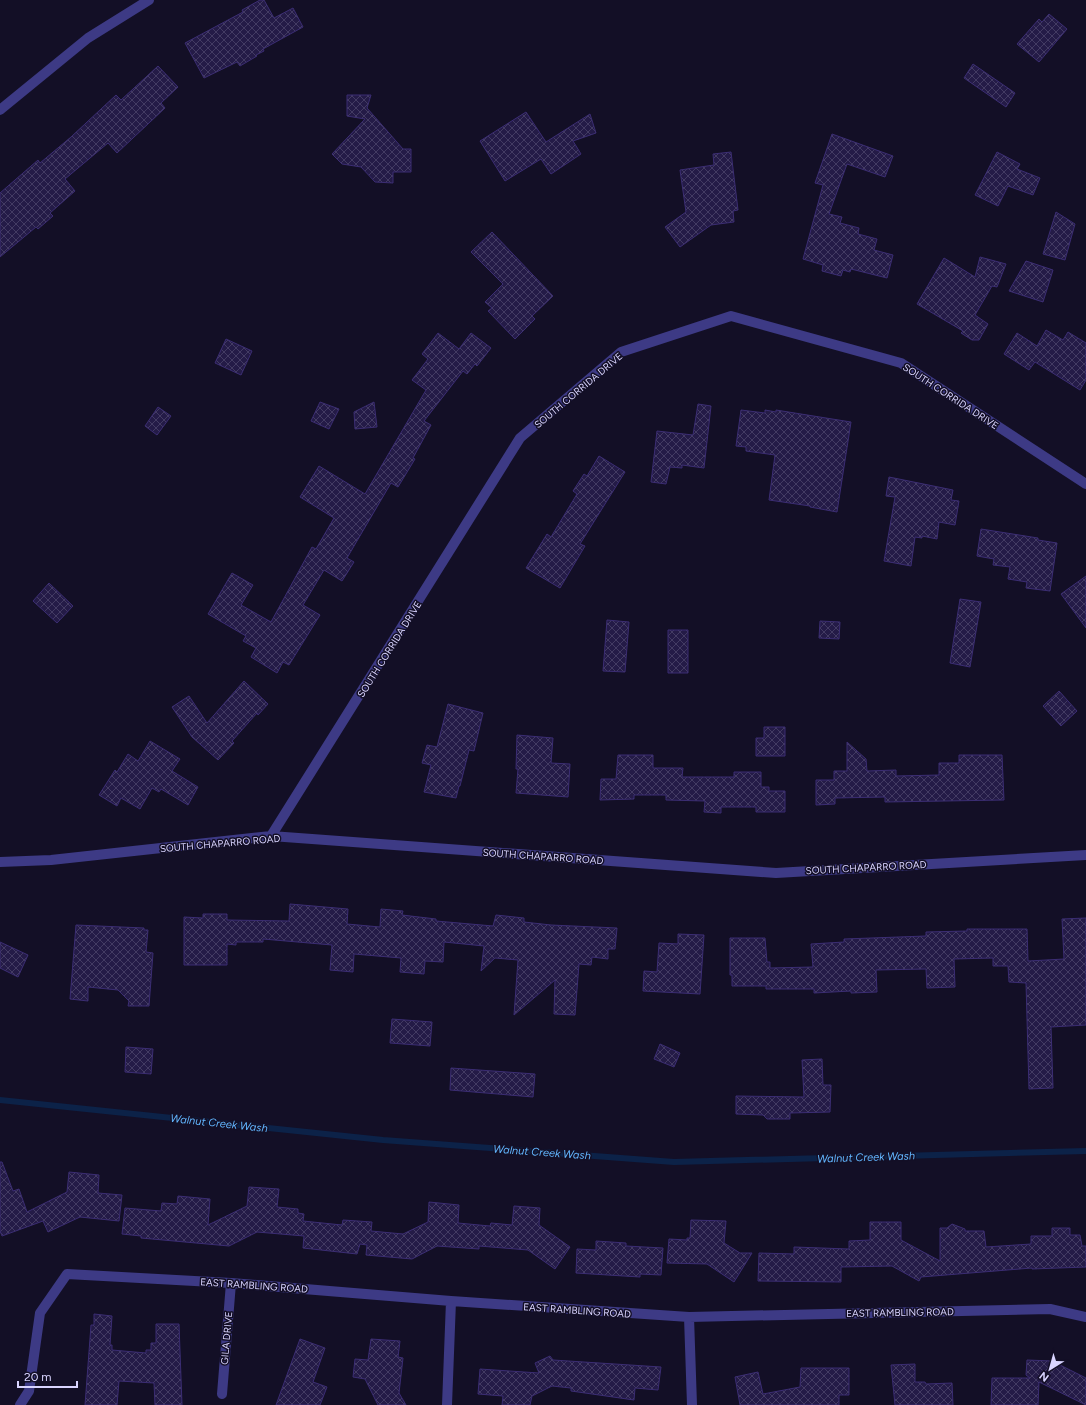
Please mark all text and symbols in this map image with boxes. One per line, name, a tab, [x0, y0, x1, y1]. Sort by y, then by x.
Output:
street label: SOUTH CORRIDA DRIVE	[531, 350, 625, 431]
street label: SOUTH CORRIDA DRIVE	[900, 361, 1001, 432]
street label: SOUTH CORRIDA DRIVE	[354, 599, 424, 700]
street label: SOUTH CHAPARRO ROAD	[159, 832, 281, 855]
street label: SOUTH CHAPARRO ROAD	[482, 846, 604, 867]
street label: SOUTH CHAPARRO ROAD	[805, 858, 927, 877]
water label: Walnut Creek Wash	[170, 1112, 268, 1135]
water label: Walnut Creek Wash	[493, 1143, 591, 1162]
water label: Walnut Creek Wash	[817, 1149, 915, 1166]
street label: EAST RAMBLING ROAD	[200, 1275, 308, 1296]
street label: EAST RAMBLING ROAD	[523, 1300, 631, 1321]
street label: EAST RAMBLING ROAD	[846, 1305, 954, 1320]
street label: GILA DRIVE	[218, 1311, 235, 1365]
north arrow	[1030, 1349, 1070, 1389]
scale bar	[18, 1363, 77, 1389]
text: N	[1037, 1369, 1052, 1384]
text: 20 m	[24, 1370, 52, 1384]

